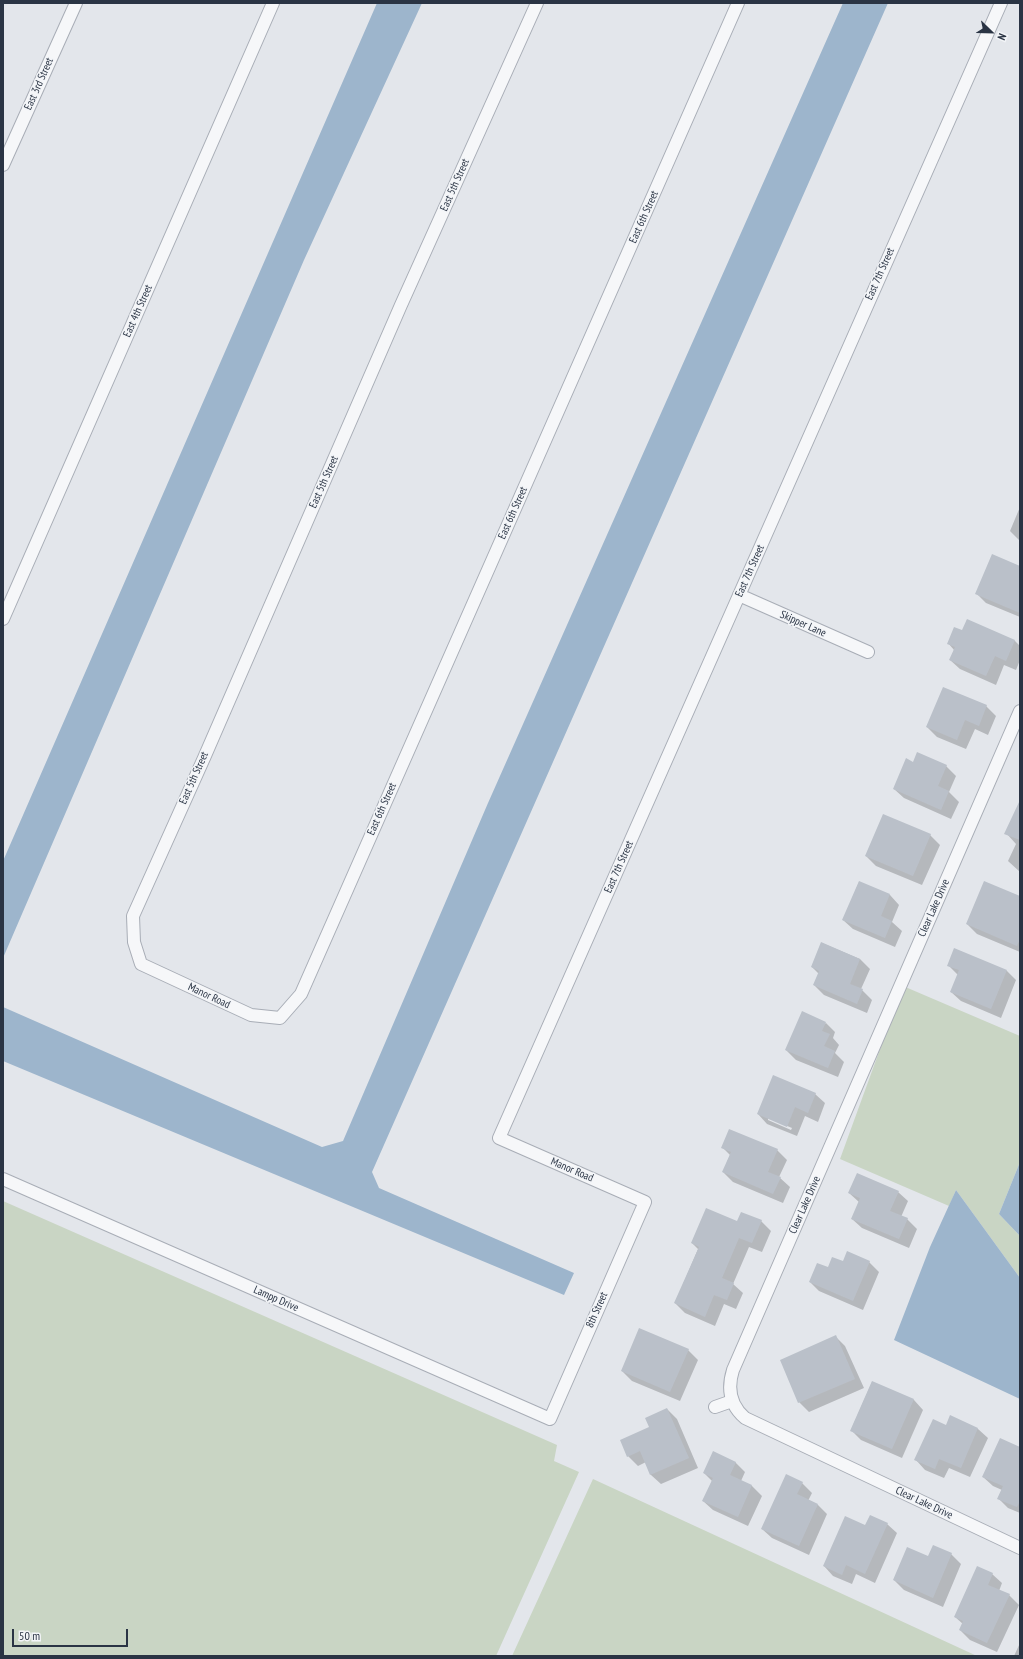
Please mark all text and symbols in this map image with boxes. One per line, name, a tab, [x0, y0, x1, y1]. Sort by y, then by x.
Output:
north arrow	[971, 12, 1011, 52]
text: N	[994, 31, 1010, 42]
street label: East 3rd Street	[22, 56, 56, 112]
street label: East 5th Street	[438, 157, 472, 213]
street label: East 6th Street	[627, 189, 661, 245]
street label: East 7th Street	[863, 246, 897, 302]
street label: East 4th Street	[121, 283, 155, 339]
street label: East 5th Street	[307, 454, 341, 510]
street label: East 6th Street	[496, 485, 530, 541]
street label: East 7th Street	[733, 543, 767, 599]
street label: Skipper Lane	[778, 608, 828, 640]
street label: East 5th Street	[177, 750, 211, 806]
street label: East 6th Street	[365, 781, 399, 837]
street label: East 7th Street	[602, 839, 636, 895]
street label: Clear Lake Drive	[915, 877, 953, 939]
street label: Manor Road	[186, 980, 232, 1012]
street label: Manor Road	[549, 1155, 595, 1185]
street label: Clear Lake Drive	[786, 1174, 824, 1236]
street label: Lampp Drive	[251, 1283, 301, 1315]
street label: 8th Street	[583, 1290, 611, 1330]
street label: Clear Lake Drive	[893, 1484, 955, 1522]
scale bar	[14, 1621, 130, 1647]
text: 50 m	[19, 1628, 40, 1643]

